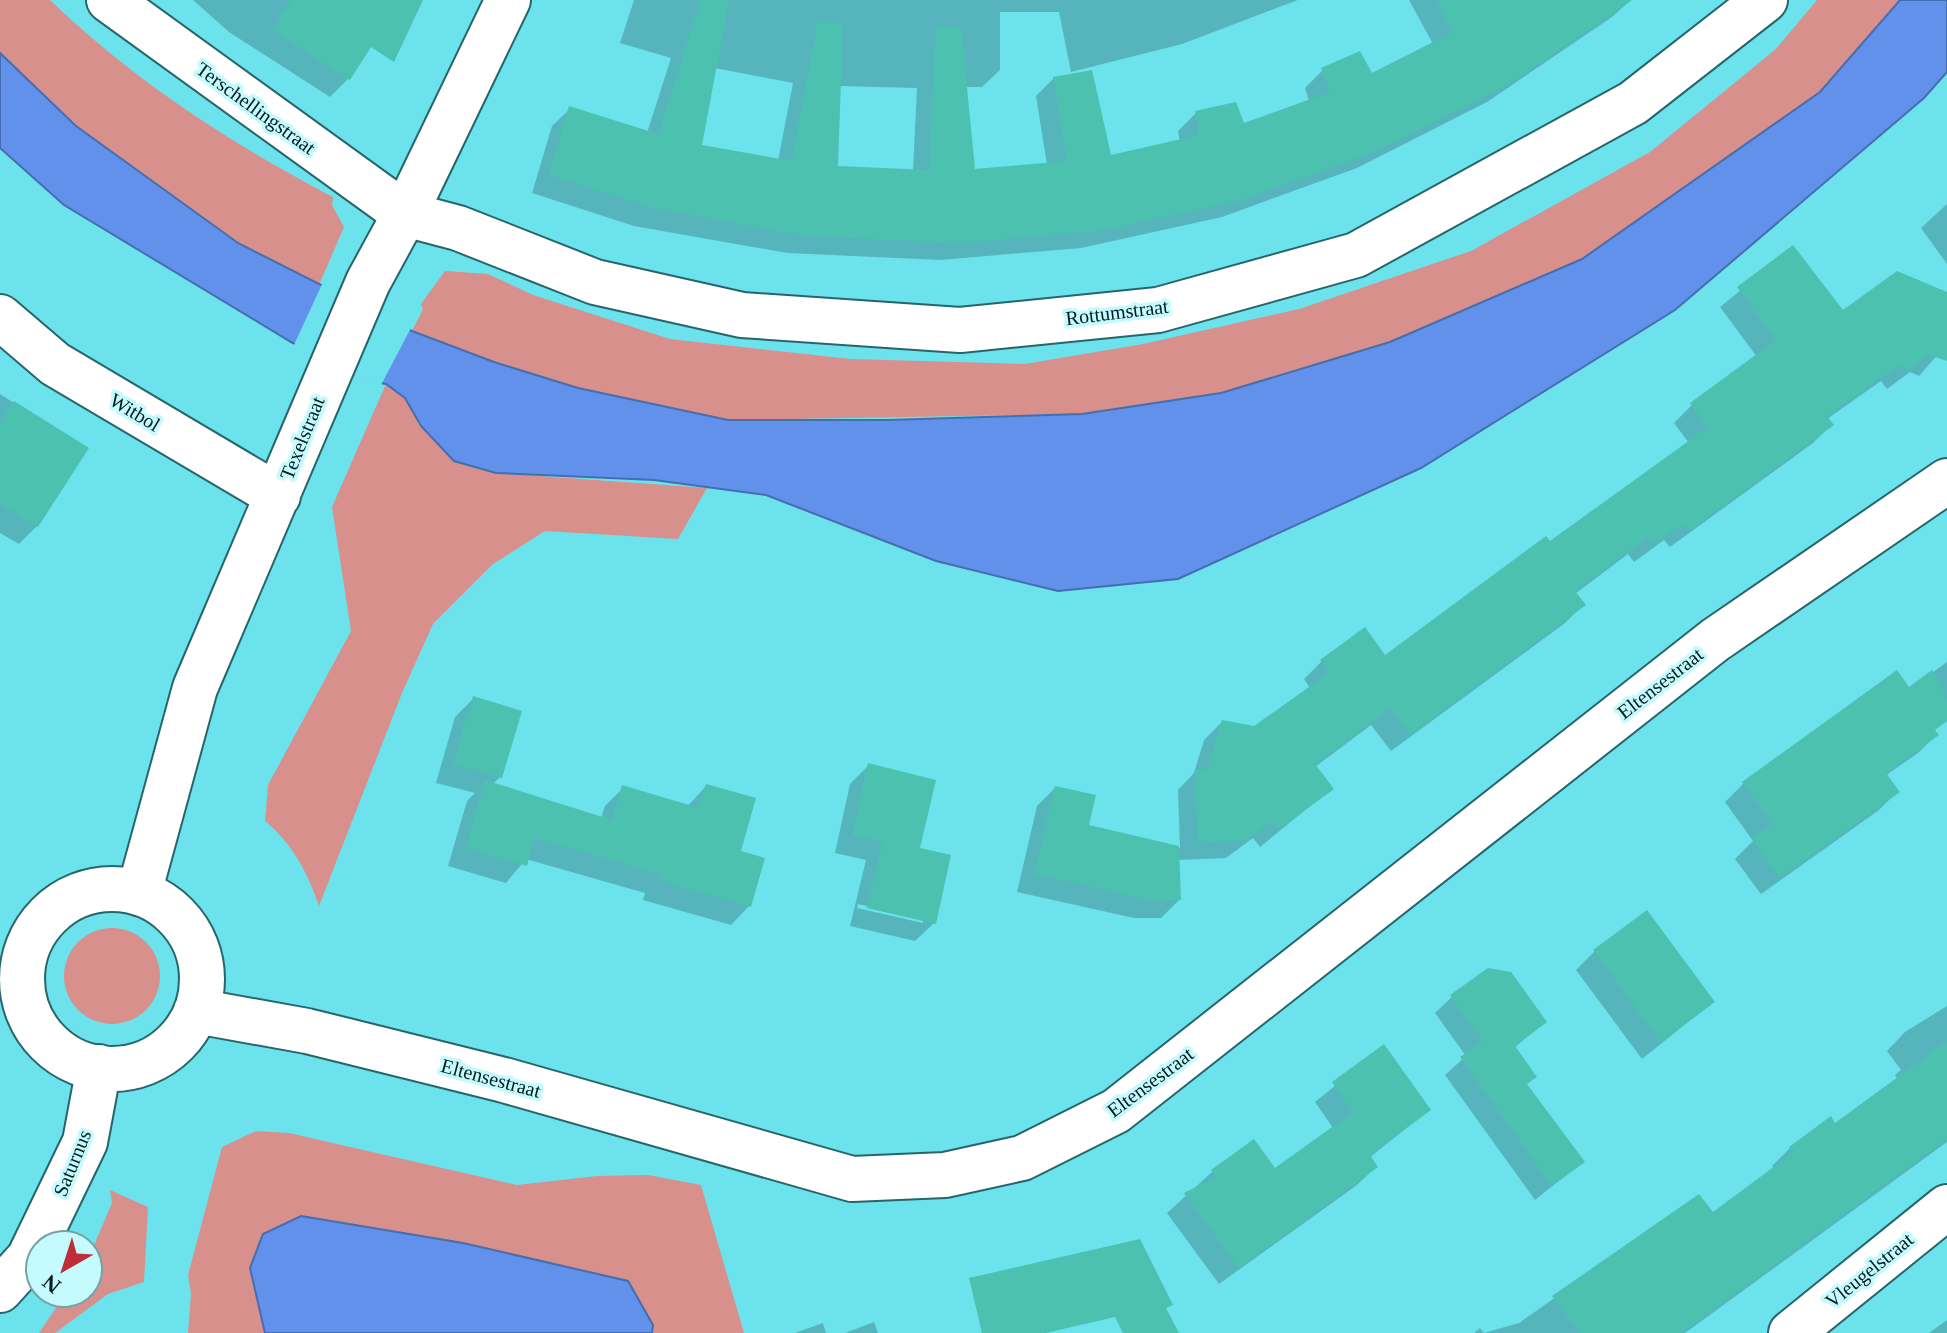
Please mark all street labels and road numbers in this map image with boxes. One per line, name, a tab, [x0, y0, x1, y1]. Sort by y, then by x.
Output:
street label: Terschellingstraat	[192, 57, 320, 160]
street label: Rottumstraat	[1064, 295, 1170, 329]
street label: Witbol	[106, 388, 165, 436]
street label: Texelstraat	[275, 393, 329, 483]
street label: Eltensestraat	[1613, 643, 1707, 723]
street label: Eltensestraat	[1103, 1042, 1198, 1122]
street label: Eltensestraat	[439, 1054, 544, 1102]
street label: Saturnus	[49, 1126, 95, 1200]
street label: Vleugelstraat	[1821, 1228, 1918, 1313]

